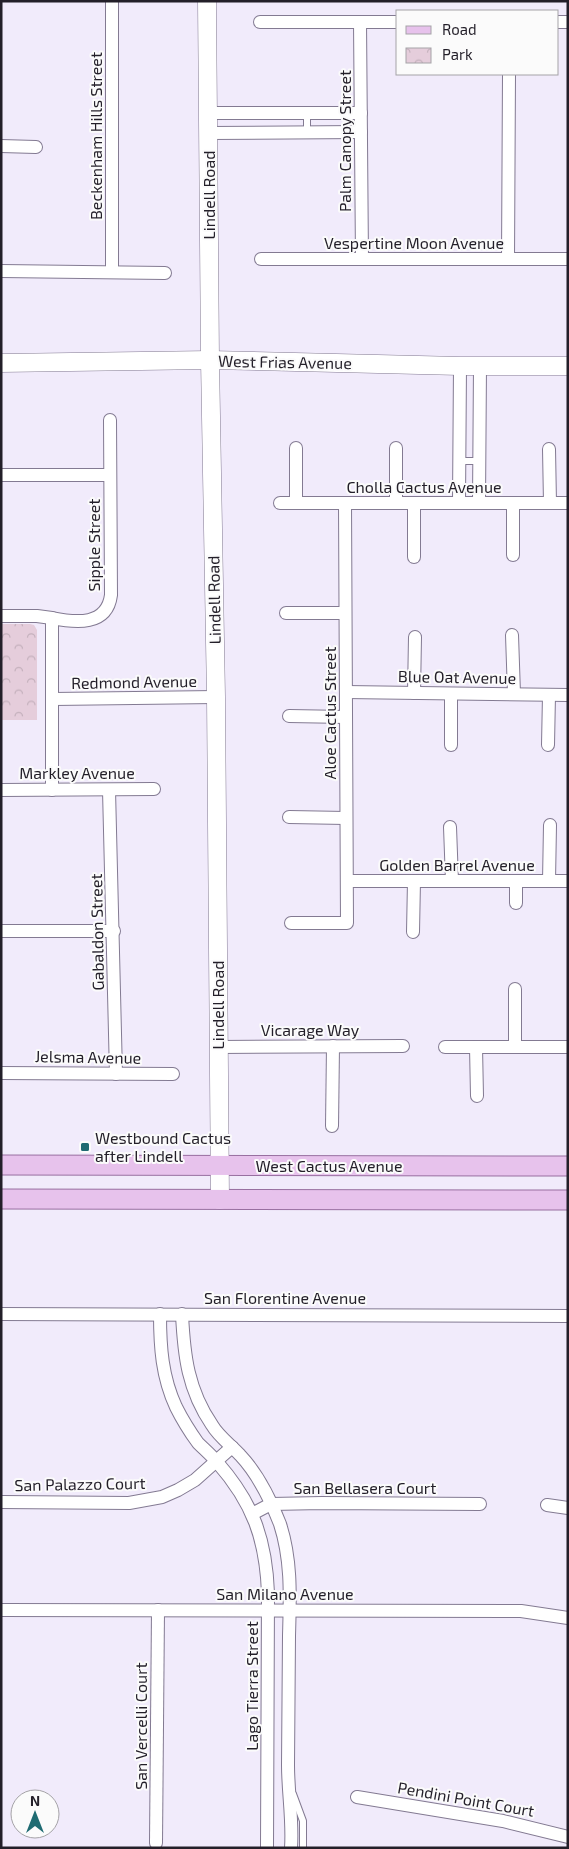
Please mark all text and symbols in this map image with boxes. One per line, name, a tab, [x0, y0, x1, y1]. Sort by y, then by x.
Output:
legend	[396, 10, 559, 75]
text: Road	[442, 20, 477, 38]
text: Park	[442, 45, 473, 63]
street label: Beckenham Hills Street	[86, 52, 105, 220]
street label: Palm Canopy Street	[335, 70, 354, 212]
street label: Lindell Road	[199, 151, 218, 239]
street label: Vespertine Moon Avenue	[324, 233, 504, 252]
street label: West Frias Avenue	[218, 351, 352, 372]
street label: Cholla Cactus Avenue	[346, 477, 502, 496]
street label: Sipple Street	[84, 499, 103, 591]
street label: Lindell Road	[203, 555, 224, 645]
street label: Aloe Cactus Street	[320, 646, 339, 780]
street label: Blue Oat Avenue	[398, 666, 516, 687]
street label: Redmond Avenue	[71, 671, 197, 692]
street label: Markley Avenue	[19, 763, 135, 782]
street label: Golden Barrel Avenue	[379, 855, 535, 874]
street label: Gabaldon Street	[86, 873, 107, 991]
street label: Lindell Road	[208, 961, 227, 1049]
street label: Vicarage Way	[261, 1020, 360, 1039]
street label: Jelsma Avenue	[35, 1046, 141, 1067]
place label: Westbound Cactus after Lindell	[95, 1128, 231, 1165]
marker: Westbound Cactus after Lindell	[79, 1141, 91, 1153]
street label: West Cactus Avenue	[255, 1156, 403, 1175]
street label: San Florentine Avenue	[204, 1288, 366, 1307]
street label: San Palazzo Court	[14, 1473, 146, 1494]
street label: San Bellasera Court	[294, 1478, 436, 1497]
street label: San Milano Avenue	[216, 1584, 354, 1603]
street label: Lago Tierra Street	[242, 1621, 261, 1751]
street label: San Vercelli Court	[131, 1662, 150, 1790]
street label: Pendini Point Court	[396, 1777, 536, 1820]
north arrow	[10, 1789, 60, 1839]
text: N	[30, 1792, 40, 1809]

